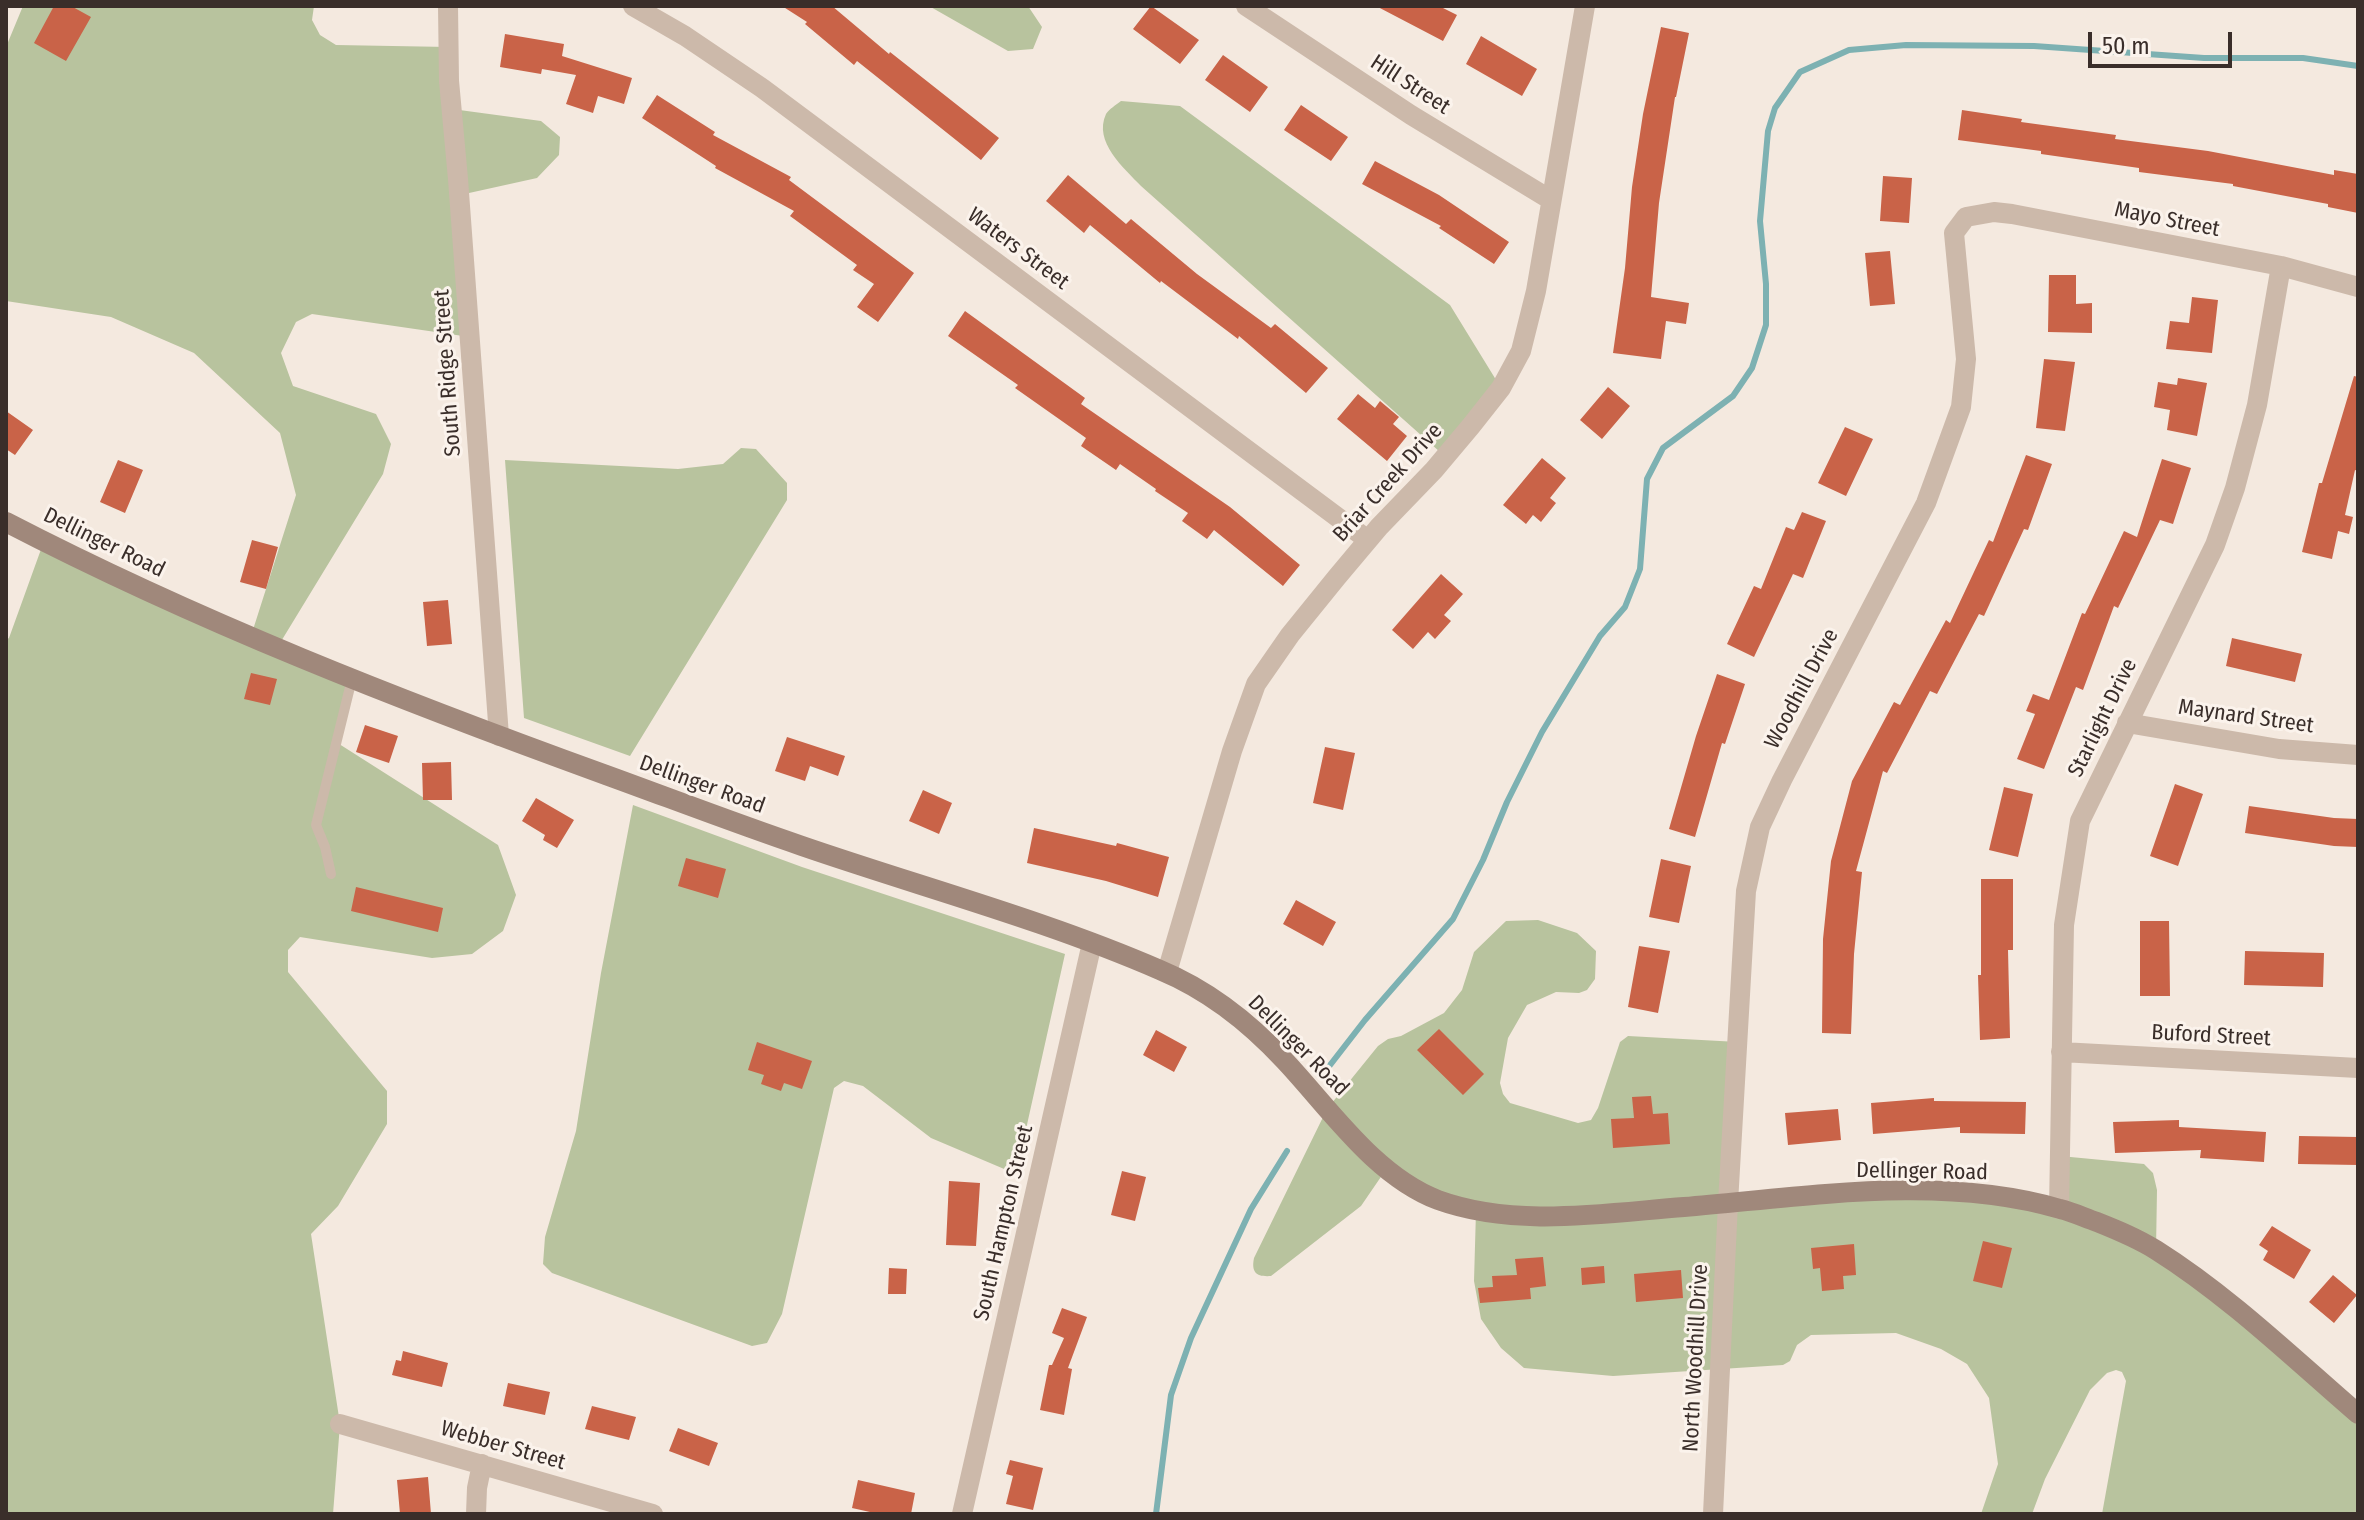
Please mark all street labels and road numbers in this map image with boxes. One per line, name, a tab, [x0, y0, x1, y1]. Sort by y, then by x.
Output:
street label: Hill Street	[1365, 49, 1455, 121]
street label: Mayo Street	[2112, 197, 2222, 243]
street label: Waters Street	[962, 202, 1074, 296]
street label: South Ridge Street	[429, 289, 467, 457]
street label: Briar Creek Drive	[1328, 418, 1448, 548]
street label: Dellinger Road	[39, 502, 169, 584]
street label: Woodhill Drive	[1759, 625, 1845, 753]
street label: Starlight Drive	[2063, 654, 2143, 782]
street label: Maynard Street	[2177, 694, 2315, 740]
street label: Dellinger Road	[636, 750, 768, 820]
street label: Dellinger Road	[1242, 990, 1354, 1102]
street label: Buford Street	[2151, 1020, 2271, 1052]
street label: South Hampton Street	[969, 1123, 1039, 1323]
street label: Dellinger Road	[1856, 1158, 1988, 1186]
street label: North Woodhill Drive	[1678, 1263, 1714, 1453]
street label: Webber Street	[438, 1416, 568, 1476]

